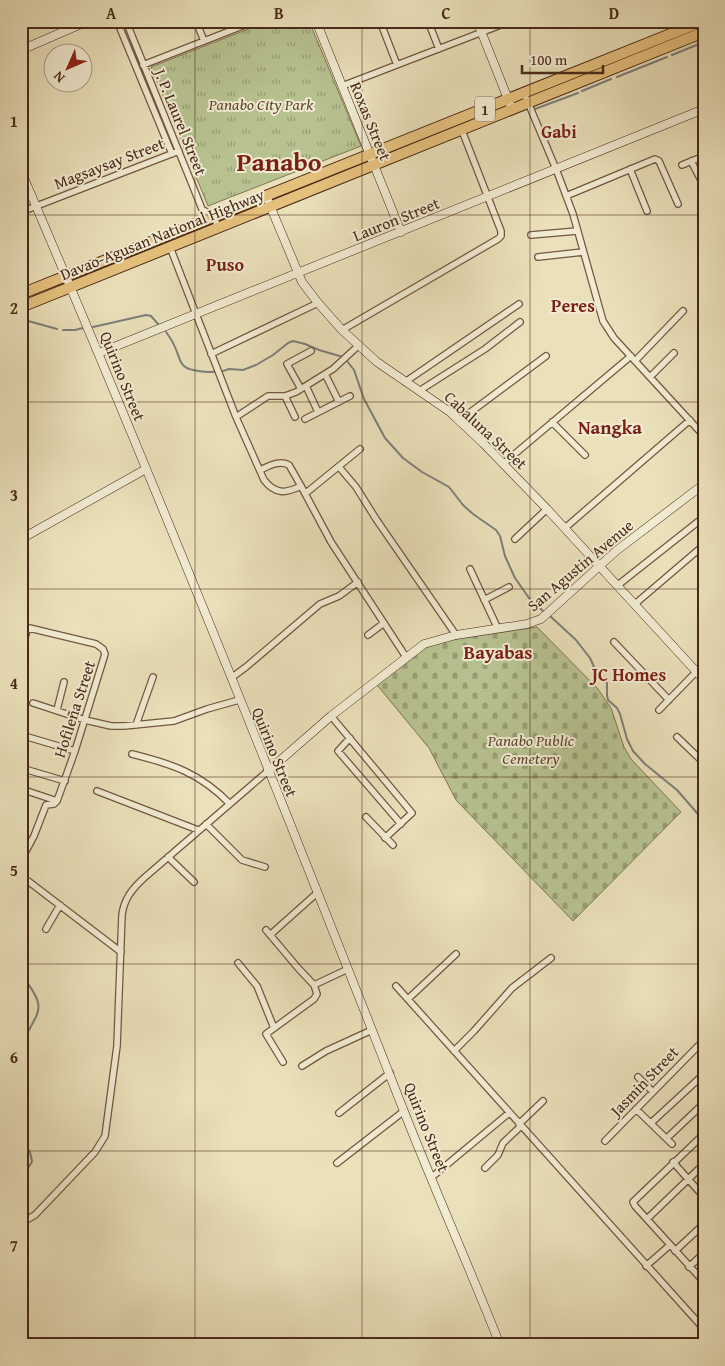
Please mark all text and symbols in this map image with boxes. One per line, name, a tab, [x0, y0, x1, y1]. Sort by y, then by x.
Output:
text: A	[106, 1, 117, 25]
text: B	[274, 1, 284, 25]
text: C	[441, 1, 451, 25]
text: D	[609, 1, 619, 25]
north arrow	[42, 42, 92, 92]
scale bar	[522, 42, 604, 74]
text: 100 m	[530, 49, 568, 70]
street label: J. P. Laurel Street	[148, 63, 213, 179]
text: N	[48, 66, 69, 88]
street label: Roxas Street	[344, 78, 398, 164]
park label: Panabo City Park	[208, 92, 314, 116]
road number: 1	[475, 96, 495, 122]
text: 1	[10, 109, 18, 133]
district label: Gabi	[541, 118, 577, 145]
street label: Magsaysay Street	[50, 131, 168, 195]
district label: Panabo	[236, 142, 322, 181]
street label: Davao-Agusan National Highway	[56, 182, 268, 286]
street label: Lauron Street	[349, 191, 443, 247]
district label: Puso	[206, 251, 244, 278]
district label: Peres	[551, 292, 595, 319]
text: 2	[10, 296, 18, 320]
street label: Quirino Street	[94, 327, 152, 425]
street label: Cabaluna Street	[439, 385, 533, 475]
district label: Nangka	[578, 413, 642, 441]
text: 3	[10, 483, 18, 507]
street label: San Agustin Avenue	[522, 513, 638, 617]
district label: Bayabas	[464, 638, 532, 666]
street label: Hofileña Street	[47, 657, 101, 761]
district label: JC Homes	[589, 661, 666, 688]
text: 4	[10, 671, 18, 695]
street label: Quirino Street	[246, 703, 304, 801]
park label: Panabo Public Cemetery	[487, 728, 575, 770]
text: 5	[10, 858, 18, 882]
street label: Jasmin Street	[603, 1040, 684, 1123]
text: 6	[10, 1045, 18, 1069]
street label: Quirino Street	[398, 1078, 456, 1176]
text: 7	[10, 1233, 18, 1257]

